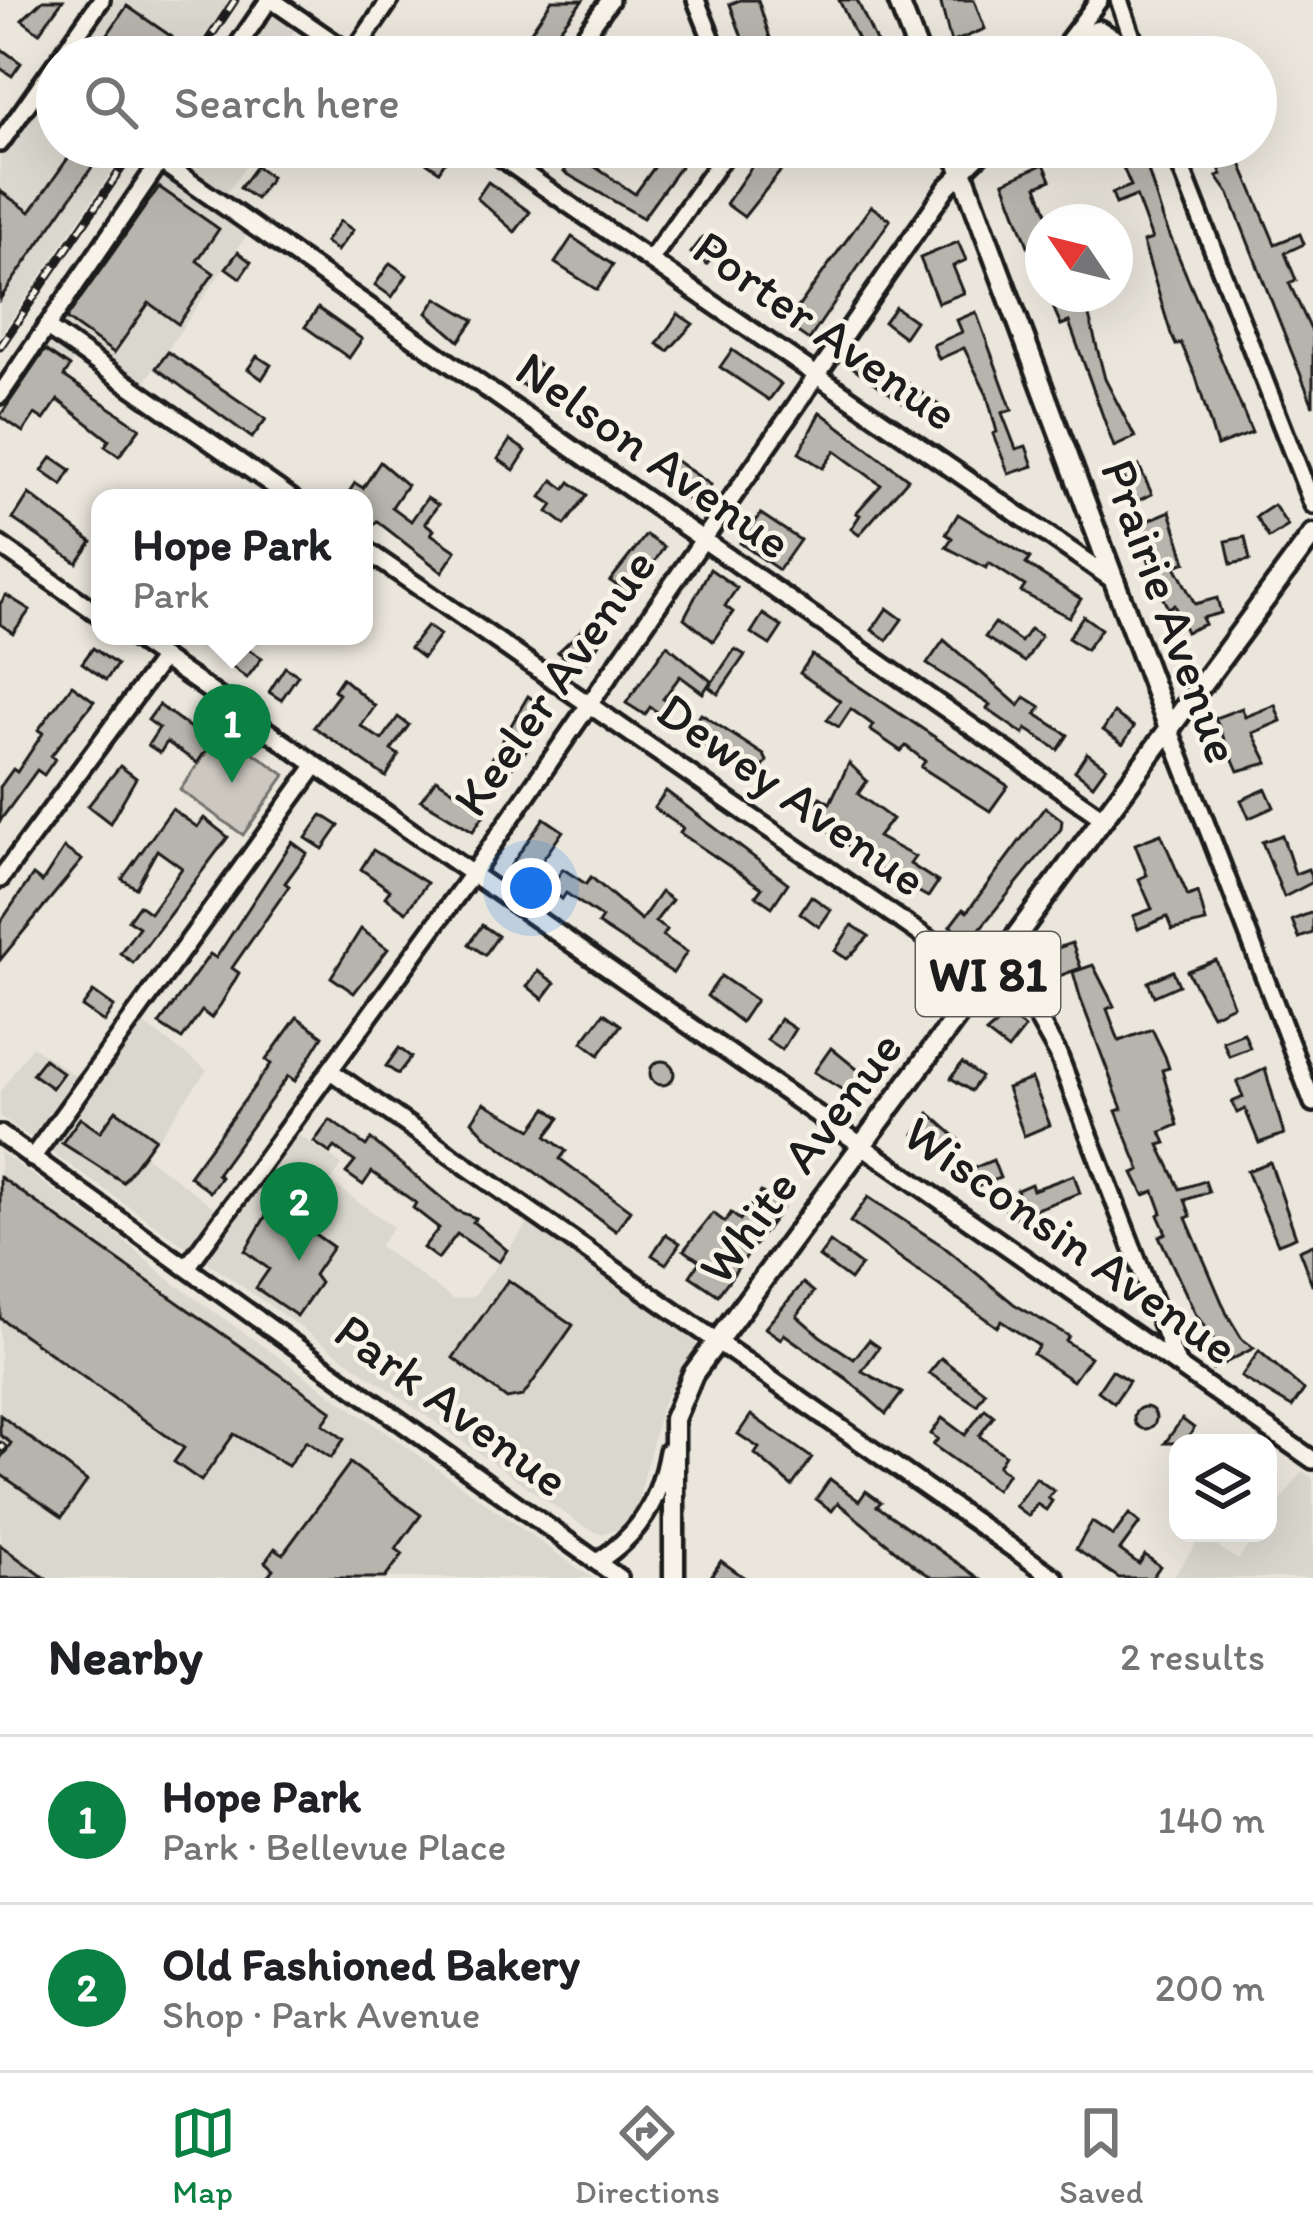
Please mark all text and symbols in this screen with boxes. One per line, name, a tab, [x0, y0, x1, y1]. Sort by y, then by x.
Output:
search box	[36, 36, 1277, 168]
icon: search	[78, 69, 144, 135]
text: Search here	[174, 75, 400, 129]
north arrow	[1025, 204, 1133, 312]
street label: Porter Avenue	[682, 216, 970, 444]
street label: Nelson Avenue	[505, 338, 803, 572]
street label: Prairie Avenue	[1088, 451, 1254, 771]
popup	[91, 489, 373, 645]
text: Hope Park	[133, 517, 331, 571]
street label: Keeler Avenue	[439, 537, 669, 827]
text: Park	[133, 571, 209, 618]
street label: Dewey Avenue	[646, 679, 938, 909]
pin: 1	[193, 684, 271, 783]
your location	[501, 858, 561, 918]
road number: WI 81	[916, 932, 1060, 1016]
street label: White Avenue	[685, 1018, 915, 1296]
street label: Wisconsin Avenue	[892, 1102, 1250, 1378]
pin: 2	[260, 1162, 338, 1261]
street label: Park Avenue	[323, 1300, 581, 1510]
map controls	[1169, 1434, 1277, 1542]
button: layers	[1169, 1434, 1277, 1542]
text: Nearby	[48, 1626, 203, 1687]
text: 2 results	[1120, 1633, 1265, 1680]
text: Hope Park	[162, 1769, 361, 1823]
text: 1	[78, 1796, 96, 1843]
text: 140 m	[1158, 1796, 1265, 1843]
text: Park · Bellevue Place	[162, 1823, 506, 1870]
text: Old Fashioned Bakery	[162, 1937, 580, 1991]
text: 2	[77, 1964, 97, 2011]
text: 200 m	[1155, 1964, 1265, 2011]
text: Shop · Park Avenue	[162, 1991, 480, 2038]
tab: Map	[170, 2100, 236, 2211]
tab: Directions	[575, 2100, 720, 2211]
tab: Saved	[1059, 2100, 1143, 2211]

